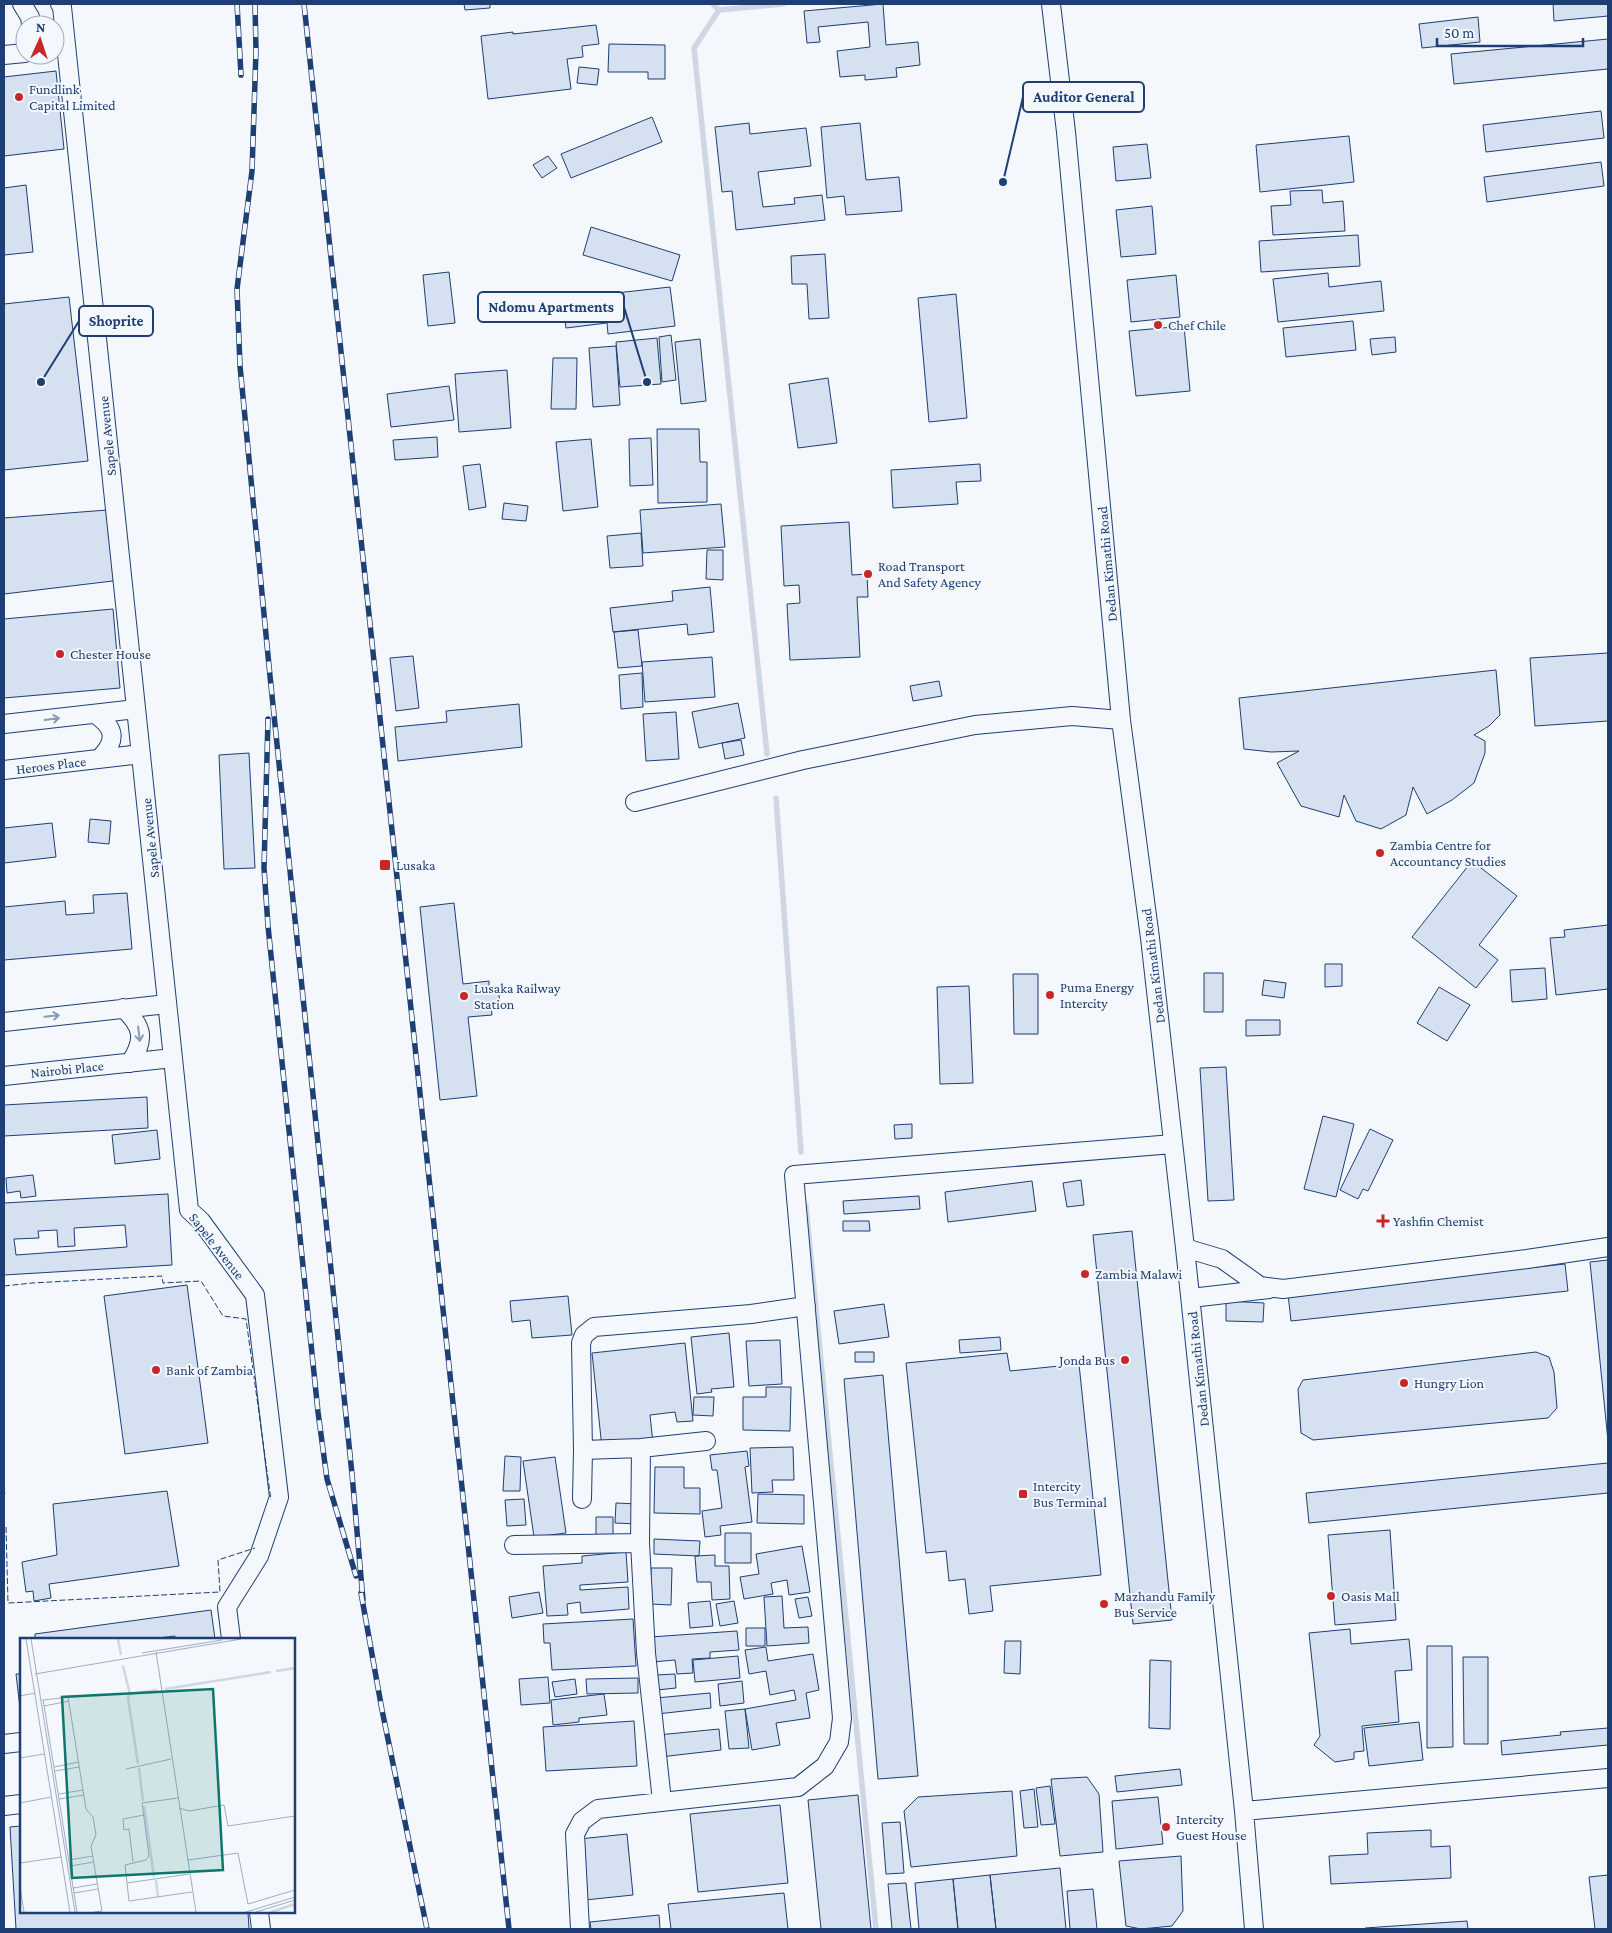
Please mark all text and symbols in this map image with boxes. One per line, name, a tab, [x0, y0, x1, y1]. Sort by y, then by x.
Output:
north arrow	[15, 15, 65, 65]
scale bar	[1437, 15, 1583, 47]
text: N	[35, 19, 46, 35]
text: 50 m	[1444, 25, 1474, 41]
place label: Fundlink Capital Limited	[29, 81, 116, 113]
callout: Auditor General	[1023, 82, 1144, 112]
text: Auditor General	[1032, 89, 1135, 105]
marker: Fundlink Capital Limited	[13, 91, 25, 103]
callout: Ndomu Apartments	[478, 292, 624, 322]
text: Ndomu Apartments	[488, 299, 614, 315]
callout: Shoprite	[79, 306, 153, 336]
text: Shoprite	[89, 313, 143, 329]
place label: Chef Chile	[1168, 317, 1226, 333]
marker: Chef Chile	[1152, 319, 1164, 331]
street label: Sapele Avenue	[95, 395, 119, 477]
street label: Dedan Kimathi Road	[1094, 505, 1120, 622]
place label: Road Transport And Safety Agency	[878, 558, 981, 590]
marker: Road Transport And Safety Agency	[862, 568, 874, 580]
place label: Chester House	[70, 646, 151, 662]
marker: Chester House	[54, 648, 66, 660]
one-way arrow	[44, 714, 60, 724]
street label: Heroes Place	[15, 753, 87, 777]
street label: Sapele Avenue	[138, 797, 162, 879]
place label: Zambia Centre for Accountancy Studies	[1390, 837, 1506, 869]
marker: Zambia Centre for Accountancy Studies	[1374, 847, 1386, 859]
place label: Lusaka	[396, 857, 436, 873]
marker: Lusaka	[378, 858, 392, 872]
street label: Dedan Kimathi Road	[1138, 907, 1168, 1024]
place label: Puma Energy Intercity	[1060, 979, 1135, 1011]
place label: Lusaka Railway Station	[474, 980, 561, 1012]
marker: Puma Energy Intercity	[1044, 989, 1056, 1001]
marker: Lusaka Railway Station	[458, 990, 470, 1002]
one-way arrow	[44, 1011, 60, 1021]
one-way arrow	[134, 1026, 144, 1042]
street label: Nairobi Place	[30, 1057, 104, 1081]
street label: Sapele Avenue	[186, 1209, 248, 1283]
place label: Yashfin Chemist	[1393, 1213, 1484, 1229]
marker: Yashfin Chemist	[1377, 1215, 1389, 1227]
place label: Zambia Malawi	[1095, 1266, 1182, 1282]
marker: Zambia Malawi	[1079, 1268, 1091, 1280]
street label: Dedan Kimathi Road	[1184, 1310, 1212, 1427]
place label: Jonda Bus	[1057, 1352, 1115, 1368]
marker: Jonda Bus	[1119, 1354, 1131, 1366]
place label: Bank of Zambia	[166, 1362, 254, 1378]
marker: Bank of Zambia	[150, 1364, 162, 1376]
place label: Hungry Lion	[1414, 1375, 1485, 1391]
marker: Hungry Lion	[1398, 1377, 1410, 1389]
place label: Intercity Bus Terminal	[1033, 1478, 1107, 1510]
marker: Intercity Bus Terminal	[1017, 1488, 1029, 1500]
place label: Mazhandu Family Bus Service	[1114, 1588, 1216, 1620]
place label: Oasis Mall	[1341, 1588, 1400, 1604]
marker: Oasis Mall	[1325, 1590, 1337, 1602]
marker: Mazhandu Family Bus Service	[1098, 1598, 1110, 1610]
inset map	[20, 1638, 295, 1913]
place label: Intercity Guest House	[1176, 1811, 1246, 1843]
marker: Intercity Guest House	[1160, 1821, 1172, 1833]

